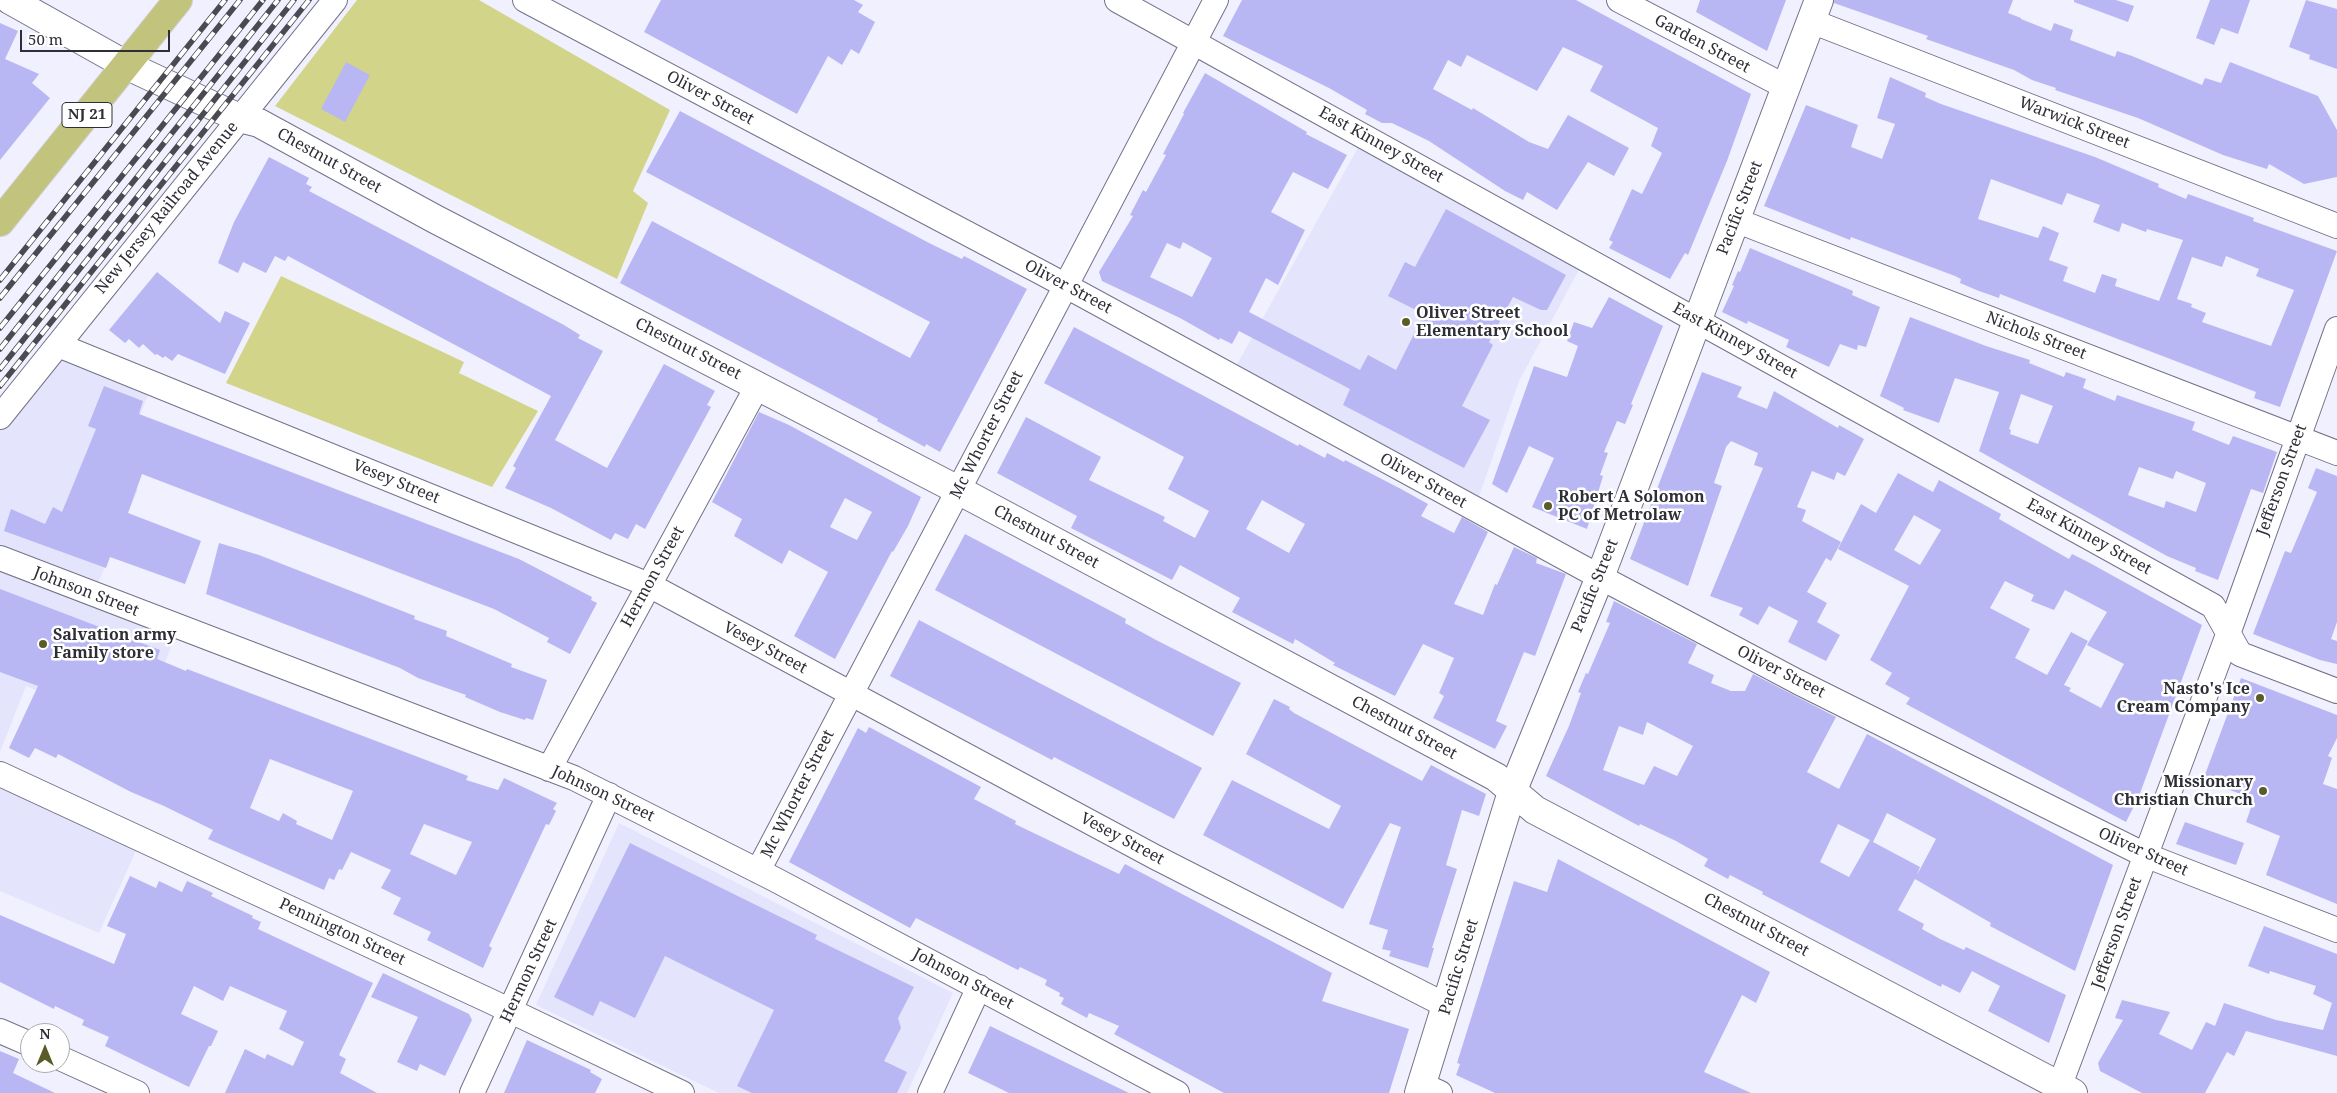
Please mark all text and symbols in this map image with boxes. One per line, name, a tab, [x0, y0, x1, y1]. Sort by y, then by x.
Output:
street label: Garden Street	[1651, 11, 1753, 77]
scale bar	[22, 20, 172, 52]
text: 50 m	[28, 29, 63, 49]
street label: Oliver Street	[663, 67, 757, 129]
street label: Warwick Street	[2016, 93, 2132, 153]
road number: NJ 21	[62, 102, 112, 128]
street label: East Kinney Street	[1315, 103, 1447, 187]
street label: New Jersey Railroad Avenue	[92, 118, 242, 298]
street label: Chestnut Street	[273, 124, 385, 198]
street label: Pacific Street	[1713, 158, 1767, 258]
street label: Oliver Street	[1021, 256, 1115, 318]
street label: East Kinney Street	[1669, 299, 1801, 383]
place label: Oliver Street Elementary School	[1416, 303, 1568, 341]
street label: Nichols Street	[1983, 308, 2089, 364]
street label: Chestnut Street	[632, 314, 744, 384]
marker: Oliver Street Elementary School	[1400, 316, 1412, 328]
street label: Mc Whorter Street	[946, 368, 1028, 502]
street label: Jefferson Street	[2253, 422, 2311, 538]
street label: Oliver Street	[1376, 449, 1470, 513]
street label: Vesey Street	[350, 456, 442, 508]
place label: Robert A Solomon PC of Metrolaw	[1558, 487, 1705, 525]
street label: East Kinney Street	[2023, 495, 2155, 579]
marker: Robert A Solomon PC of Metrolaw	[1542, 500, 1554, 512]
street label: Chestnut Street	[990, 501, 1102, 573]
street label: Hermon Street	[617, 523, 689, 631]
street label: Pacific Street	[1568, 537, 1622, 635]
street label: Johnson Street	[31, 563, 141, 621]
street label: Vesey Street	[720, 618, 810, 678]
place label: Salvation army Family store	[53, 625, 176, 663]
marker: Salvation army Family store	[37, 638, 49, 650]
street label: Oliver Street	[1734, 642, 1828, 702]
place label: Nasto's Ice Cream Company	[2116, 679, 2250, 717]
street label: Chestnut Street	[1348, 692, 1460, 764]
marker: Nasto's Ice Cream Company	[2254, 692, 2266, 704]
street label: Mc Whorter Street	[757, 727, 839, 861]
street label: Johnson Street	[549, 762, 657, 826]
place label: Missionary Christian Church	[2114, 772, 2253, 810]
marker: Missionary Christian Church	[2257, 785, 2269, 797]
street label: Vesey Street	[1077, 809, 1167, 869]
street label: Oliver Street	[2095, 824, 2191, 880]
street label: Jefferson Street	[2088, 875, 2146, 991]
street label: Chestnut Street	[1700, 889, 1812, 961]
street label: Pennington Street	[276, 894, 408, 970]
street label: Hermon Street	[497, 916, 561, 1026]
street label: Pacific Street	[1435, 917, 1483, 1017]
street label: Johnson Street	[910, 944, 1016, 1014]
north arrow	[20, 1023, 70, 1073]
text: N	[39, 1024, 51, 1043]

